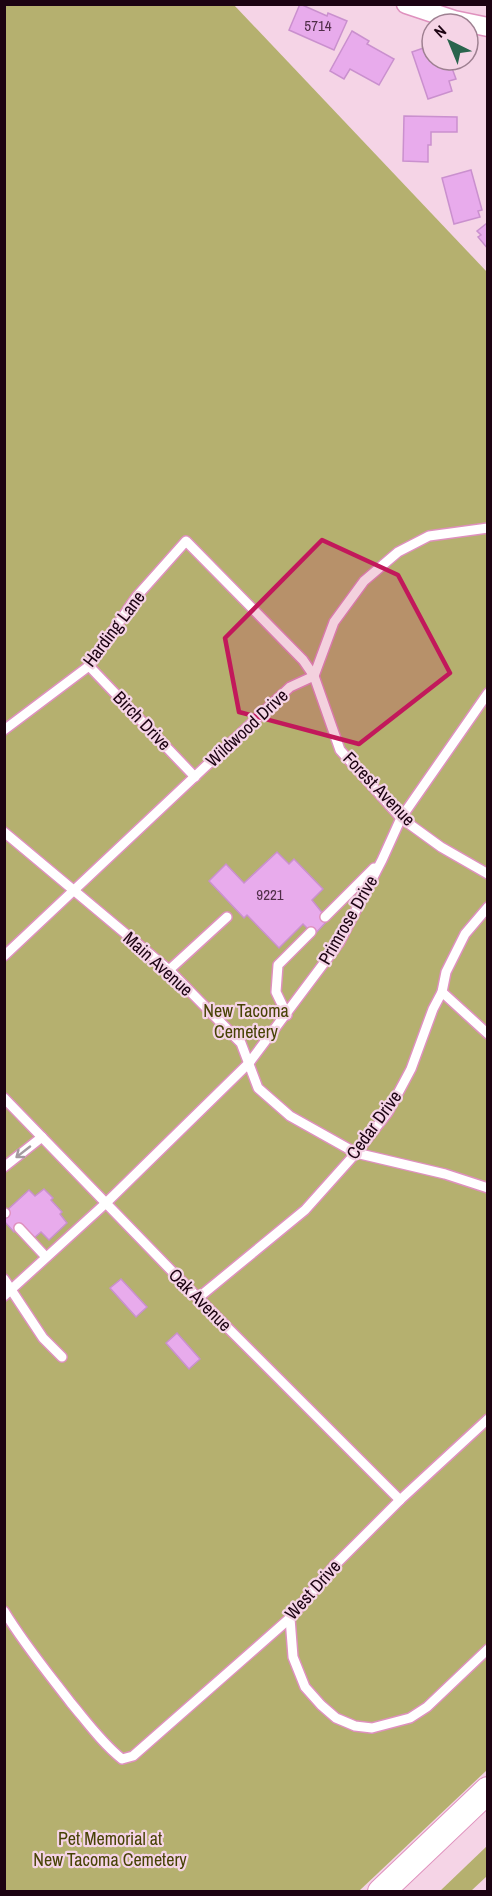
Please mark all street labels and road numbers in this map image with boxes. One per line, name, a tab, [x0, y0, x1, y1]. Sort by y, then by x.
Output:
street label: Harding Lane	[77, 585, 151, 672]
street label: Wildwood Drive	[200, 683, 293, 772]
street label: Birch Drive	[108, 685, 177, 756]
street label: Forest Avenue	[338, 746, 421, 831]
street label: Primrose Drive	[312, 871, 383, 969]
street label: Main Avenue	[118, 926, 199, 1002]
street label: Cedar Drive	[340, 1085, 407, 1164]
street label: Oak Avenue	[163, 1262, 238, 1337]
street label: West Drive	[279, 1554, 346, 1625]

